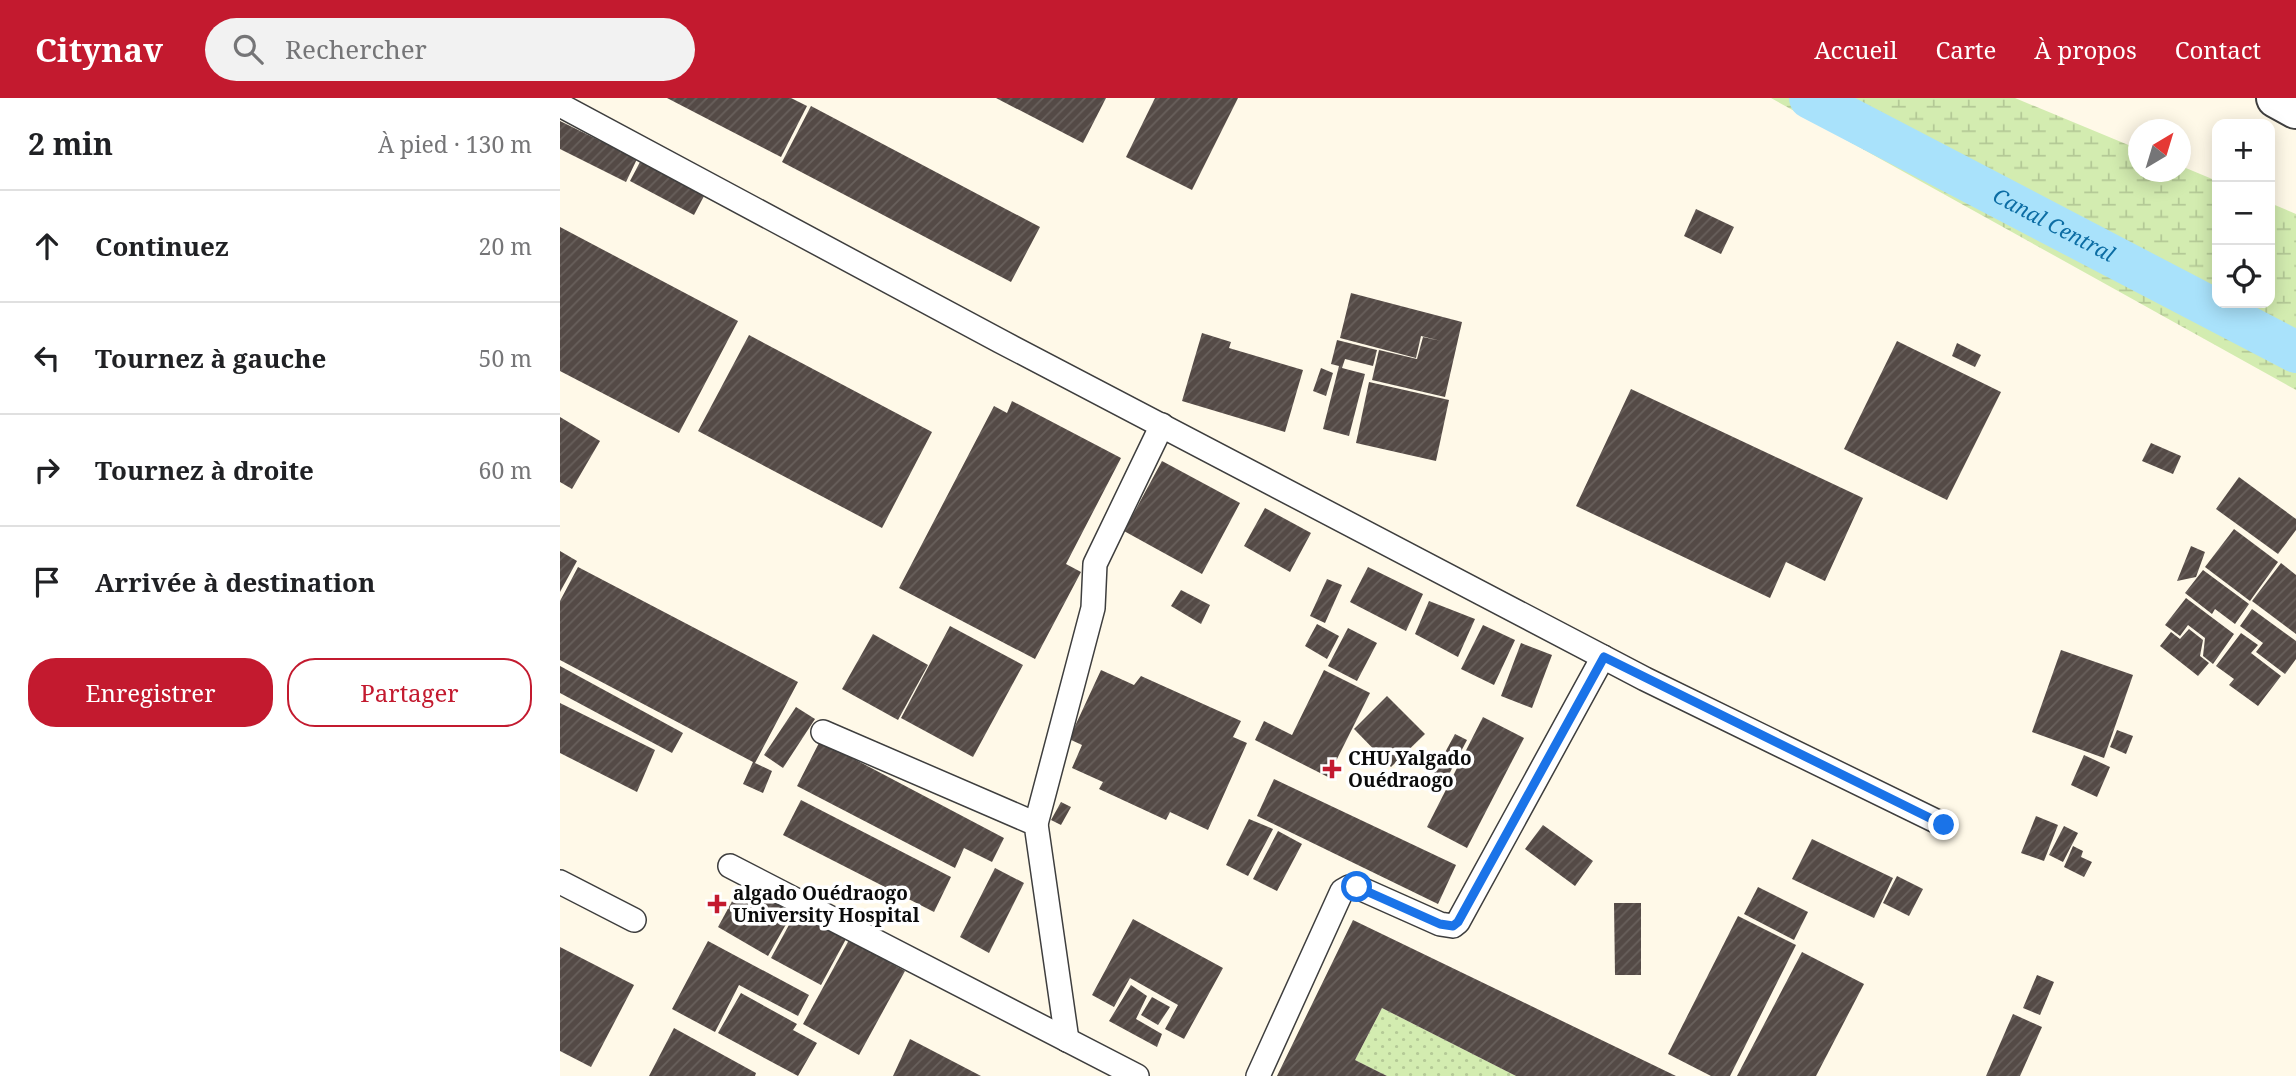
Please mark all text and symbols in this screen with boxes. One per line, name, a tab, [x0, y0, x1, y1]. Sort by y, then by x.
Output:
search box	[205, 18, 695, 81]
text: Citynav	[35, 27, 163, 72]
icon: search	[229, 30, 267, 68]
text: Rechercher	[285, 31, 427, 67]
text: Accueil	[1814, 33, 1897, 66]
text: Carte	[1935, 33, 1996, 66]
text: À propos	[2034, 33, 2137, 66]
text: Contact	[2175, 33, 2261, 66]
north arrow	[2128, 119, 2191, 182]
map controls	[2212, 119, 2275, 308]
button: +	[2212, 119, 2275, 182]
text: 2 min	[28, 123, 113, 164]
text: À pied · 130 m	[378, 128, 532, 160]
water label: Canal Central	[1988, 181, 2121, 268]
button: −	[2212, 182, 2275, 245]
icon: ahead	[28, 227, 66, 265]
text: Continuez	[95, 228, 229, 264]
text: 20 m	[479, 230, 532, 262]
button: locate	[2212, 245, 2275, 308]
icon: left	[28, 339, 66, 377]
text: Tournez à gauche	[95, 340, 326, 376]
text: 50 m	[479, 342, 532, 374]
icon: right	[28, 451, 66, 489]
text: Tournez à droite	[95, 452, 314, 488]
text: 60 m	[479, 454, 532, 486]
icon: arrive	[28, 563, 66, 601]
text: Arrivée à destination	[95, 564, 375, 600]
button: Enregistrer	[28, 658, 273, 727]
button: Partager	[287, 658, 532, 727]
place label: CHU Yalgado Ouédraogo	[1348, 745, 1472, 793]
marker: CHU Yalgado Ouédraogo	[1322, 759, 1342, 779]
route end	[1928, 809, 1959, 840]
route start	[1341, 871, 1372, 902]
place label: algado Ouédraogo University Hospital	[733, 880, 920, 928]
marker: algado Ouédraogo University Hospital	[707, 894, 727, 914]

